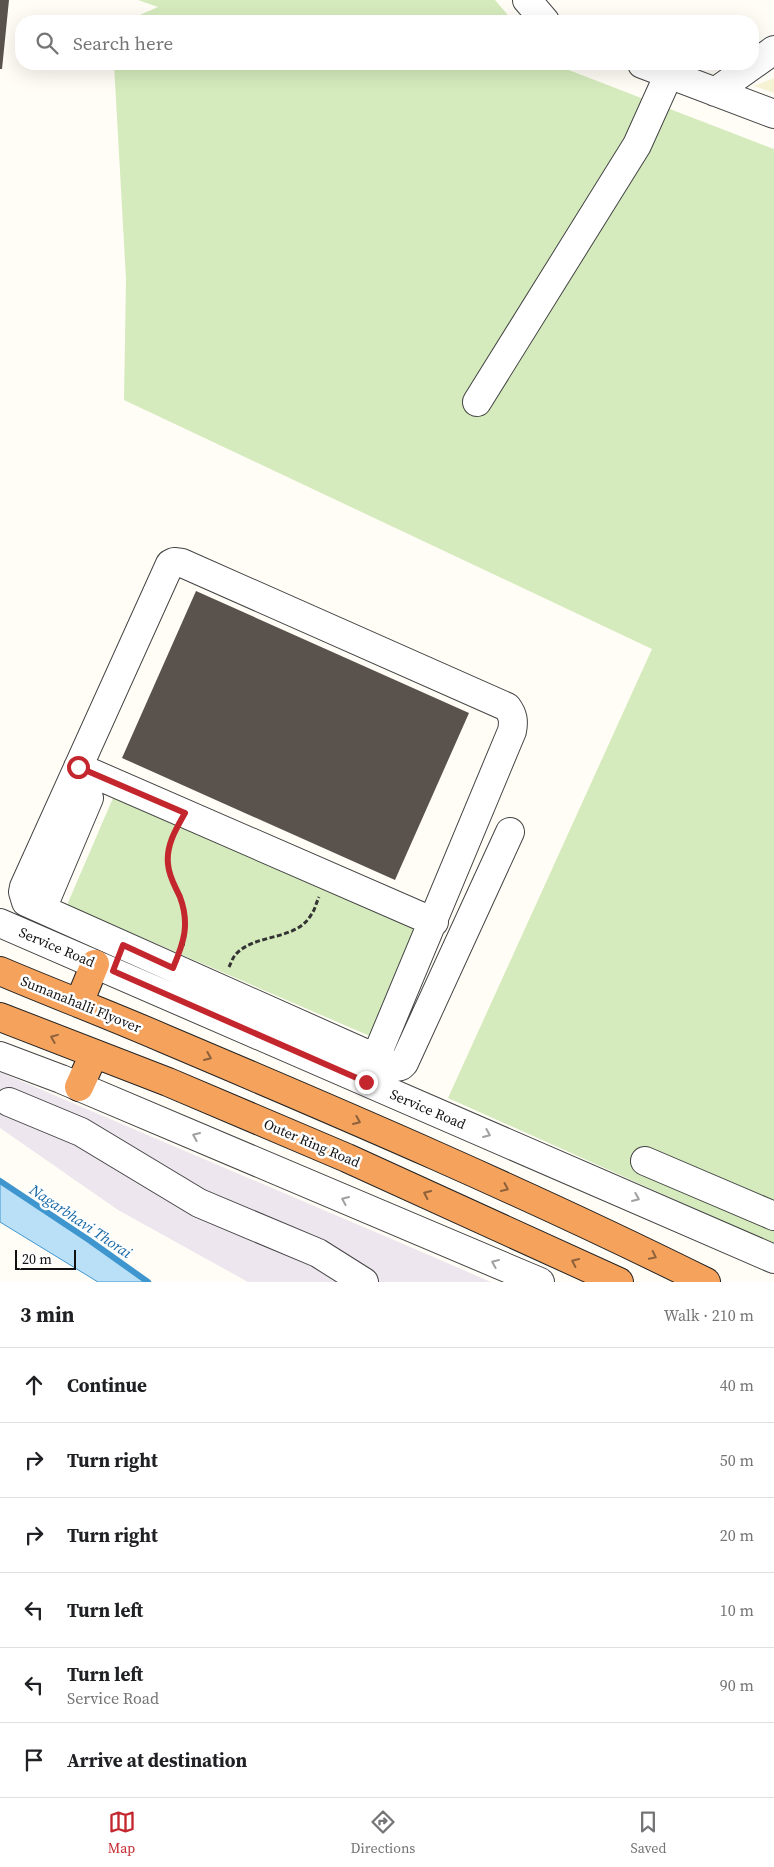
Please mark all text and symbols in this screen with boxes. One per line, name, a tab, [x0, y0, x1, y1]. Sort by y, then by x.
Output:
search box	[15, 15, 759, 70]
icon: search	[33, 29, 61, 57]
text: Search here	[73, 30, 173, 56]
route start	[67, 756, 90, 779]
street label: Service Road	[16, 922, 98, 972]
street label: Sumanahalli Flyover	[18, 971, 144, 1037]
one-way arrow	[50, 1034, 59, 1045]
one-way arrow	[203, 1051, 212, 1062]
route end	[355, 1071, 378, 1094]
street label: Service Road	[387, 1084, 469, 1134]
street label: Outer Ring Road	[261, 1114, 363, 1172]
one-way arrow	[352, 1115, 361, 1126]
one-way arrow	[482, 1127, 491, 1138]
one-way arrow	[192, 1132, 201, 1143]
water label: Nagarbhavi Thorai	[25, 1178, 137, 1263]
one-way arrow	[500, 1181, 509, 1192]
one-way arrow	[423, 1190, 432, 1200]
one-way arrow	[631, 1192, 640, 1203]
one-way arrow	[341, 1195, 350, 1206]
scale bar	[15, 1247, 76, 1270]
text: 20 m	[22, 1249, 52, 1269]
one-way arrow	[648, 1250, 657, 1260]
one-way arrow	[571, 1257, 580, 1268]
one-way arrow	[491, 1259, 500, 1269]
text: 3 min	[20, 1300, 75, 1329]
text: Walk · 210 m	[664, 1304, 754, 1326]
icon: ahead	[20, 1371, 48, 1399]
text: Continue	[67, 1372, 147, 1398]
text: 40 m	[720, 1374, 754, 1396]
icon: right	[20, 1446, 48, 1474]
text: Turn right	[67, 1447, 158, 1473]
text: 50 m	[720, 1449, 754, 1471]
icon: right	[20, 1521, 48, 1549]
text: Turn right	[67, 1522, 158, 1548]
text: 20 m	[720, 1524, 754, 1546]
icon: left	[20, 1596, 48, 1624]
text: Turn left	[67, 1597, 143, 1623]
text: 10 m	[720, 1599, 754, 1621]
text: Turn left	[67, 1661, 143, 1687]
icon: left	[20, 1671, 48, 1699]
text: 90 m	[720, 1674, 754, 1696]
text: Service Road	[67, 1687, 159, 1709]
icon: arrive	[20, 1746, 48, 1774]
text: Arrive at destination	[67, 1747, 247, 1773]
tab: Map	[108, 1808, 136, 1858]
tab: Directions	[351, 1808, 415, 1858]
tab: Saved	[631, 1808, 666, 1858]

